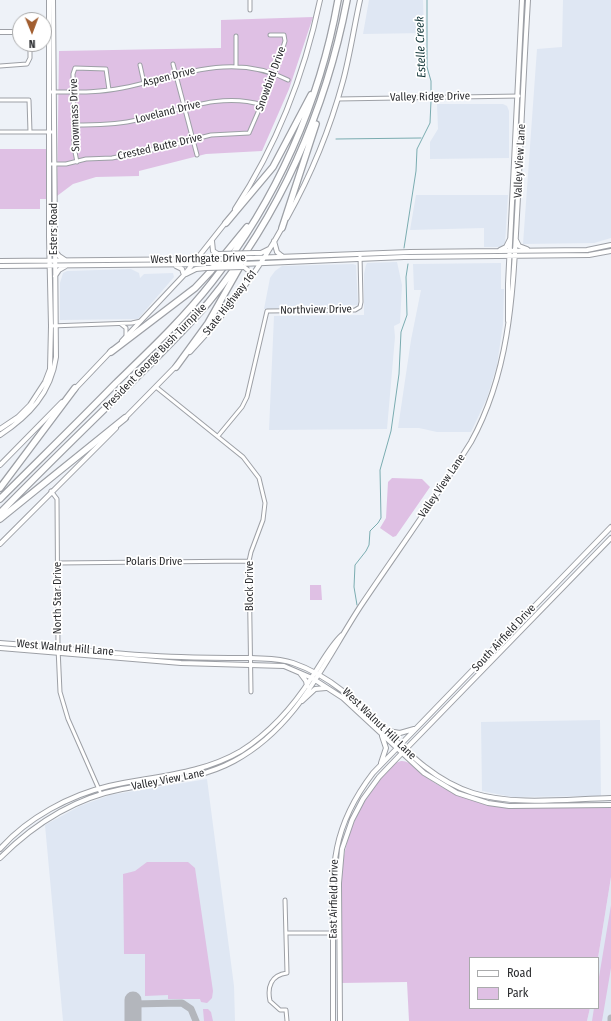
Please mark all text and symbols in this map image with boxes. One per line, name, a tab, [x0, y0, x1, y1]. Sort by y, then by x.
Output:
north arrow	[12, 12, 52, 52]
water label: Estelle Creek	[413, 16, 429, 78]
text: N	[29, 37, 36, 50]
street label: Snowbird Drive	[253, 45, 289, 113]
street label: Aspen Drive	[141, 64, 197, 90]
street label: Snowmass Drive	[67, 78, 83, 152]
street label: Valley Ridge Drive	[390, 90, 470, 104]
street label: Loveland Drive	[134, 98, 202, 126]
street label: Valley View Lane	[511, 124, 529, 198]
street label: Crested Butte Drive	[116, 131, 204, 163]
street label: Esters Road	[47, 203, 61, 255]
street label: West Northgate Drive	[150, 252, 246, 266]
street label: State Highway 161	[200, 268, 260, 338]
street label: President George Bush Turnpike	[100, 301, 210, 413]
street label: Northview Drive	[280, 303, 352, 317]
street label: Valley View Lane	[416, 452, 468, 520]
street label: Polaris Drive	[126, 555, 182, 569]
street label: Block Drive	[243, 561, 257, 611]
street label: North Star Drive	[51, 562, 65, 634]
street label: South Airfield Drive	[469, 602, 539, 674]
street label: West Walnut Hill Lane	[16, 637, 114, 659]
street label: West Walnut Hill Lane	[339, 685, 419, 763]
street label: Valley View Lane	[130, 766, 206, 794]
street label: East Airfield Drive	[327, 859, 341, 939]
legend	[469, 957, 599, 1009]
text: Road	[507, 966, 532, 980]
text: Park	[507, 986, 528, 1000]

